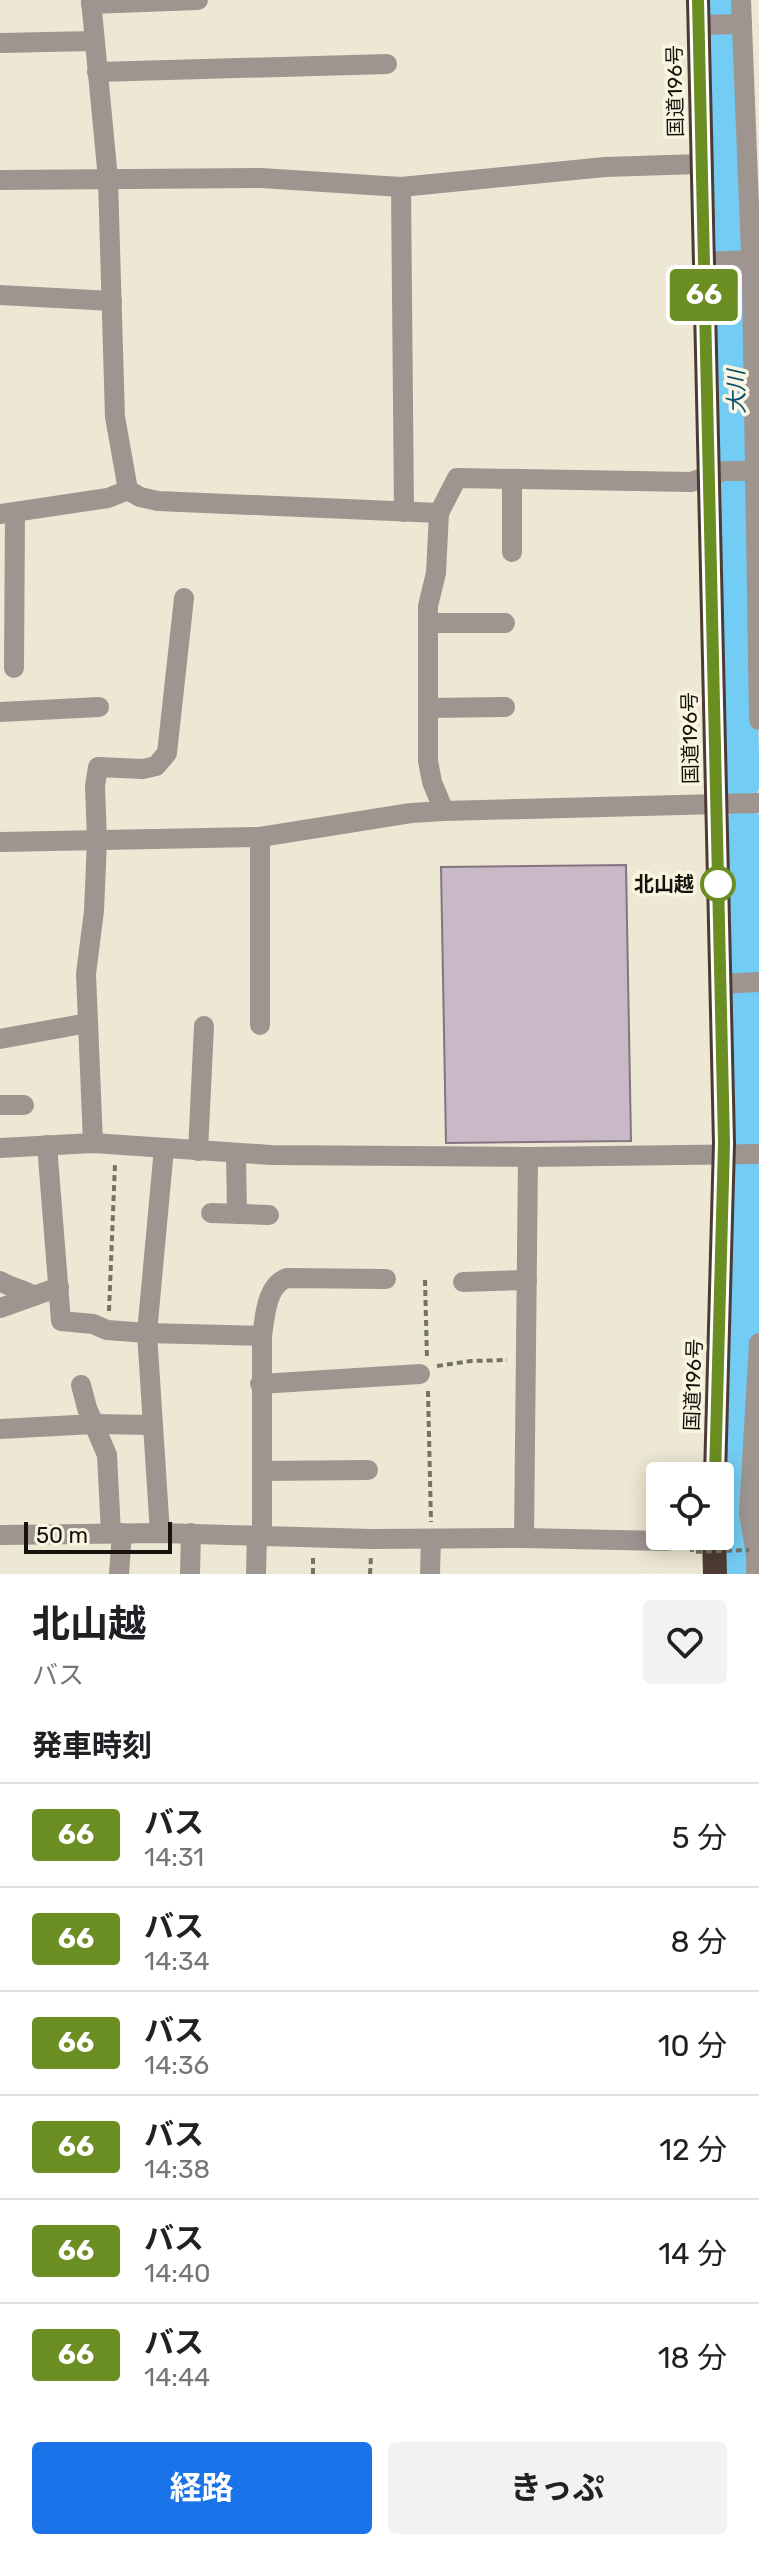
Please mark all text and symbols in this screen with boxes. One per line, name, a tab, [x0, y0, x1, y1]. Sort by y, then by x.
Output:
street label: 国道196号	[662, 45, 688, 137]
line badge: 66	[668, 269, 740, 321]
text: 66	[686, 278, 722, 311]
water label: 大川	[723, 368, 750, 414]
street label: 国道196号	[677, 692, 703, 784]
marker: 北山越	[701, 867, 735, 901]
place label: 北山越	[634, 872, 694, 896]
street label: 国道196号	[679, 1338, 707, 1432]
map controls	[646, 1462, 734, 1550]
button: locate	[646, 1462, 734, 1550]
scale bar	[24, 1518, 172, 1554]
text: 50 m	[36, 1522, 88, 1549]
button: heart	[643, 1600, 727, 1684]
text: 北山越	[32, 1601, 146, 1647]
text: バス	[32, 1660, 84, 1691]
text: 発車時刻	[32, 1728, 152, 1764]
text: バス	[144, 1805, 204, 1841]
text: 66	[58, 1818, 94, 1851]
text: 5 分	[672, 1820, 727, 1856]
text: 14:31	[144, 1842, 204, 1873]
text: バス	[144, 1909, 204, 1945]
text: 66	[58, 1922, 94, 1955]
text: 8 分	[671, 1924, 727, 1960]
text: 14:34	[144, 1946, 210, 1977]
text: バス	[144, 2013, 204, 2049]
text: 66	[58, 2026, 94, 2059]
text: 10 分	[658, 2028, 727, 2064]
text: 14:36	[144, 2050, 209, 2081]
text: バス	[144, 2117, 204, 2153]
text: 66	[58, 2130, 94, 2163]
text: 12 分	[659, 2132, 727, 2168]
text: 14:38	[144, 2154, 210, 2185]
text: バス	[144, 2221, 204, 2257]
text: 66	[58, 2234, 94, 2267]
text: 14 分	[658, 2236, 727, 2272]
text: 14:40	[144, 2258, 211, 2289]
text: バス	[144, 2325, 204, 2361]
text: 66	[58, 2338, 94, 2371]
text: 18 分	[658, 2340, 727, 2376]
text: 14:44	[144, 2362, 210, 2393]
button: 経路	[32, 2442, 372, 2534]
button: きっぷ	[388, 2442, 727, 2534]

